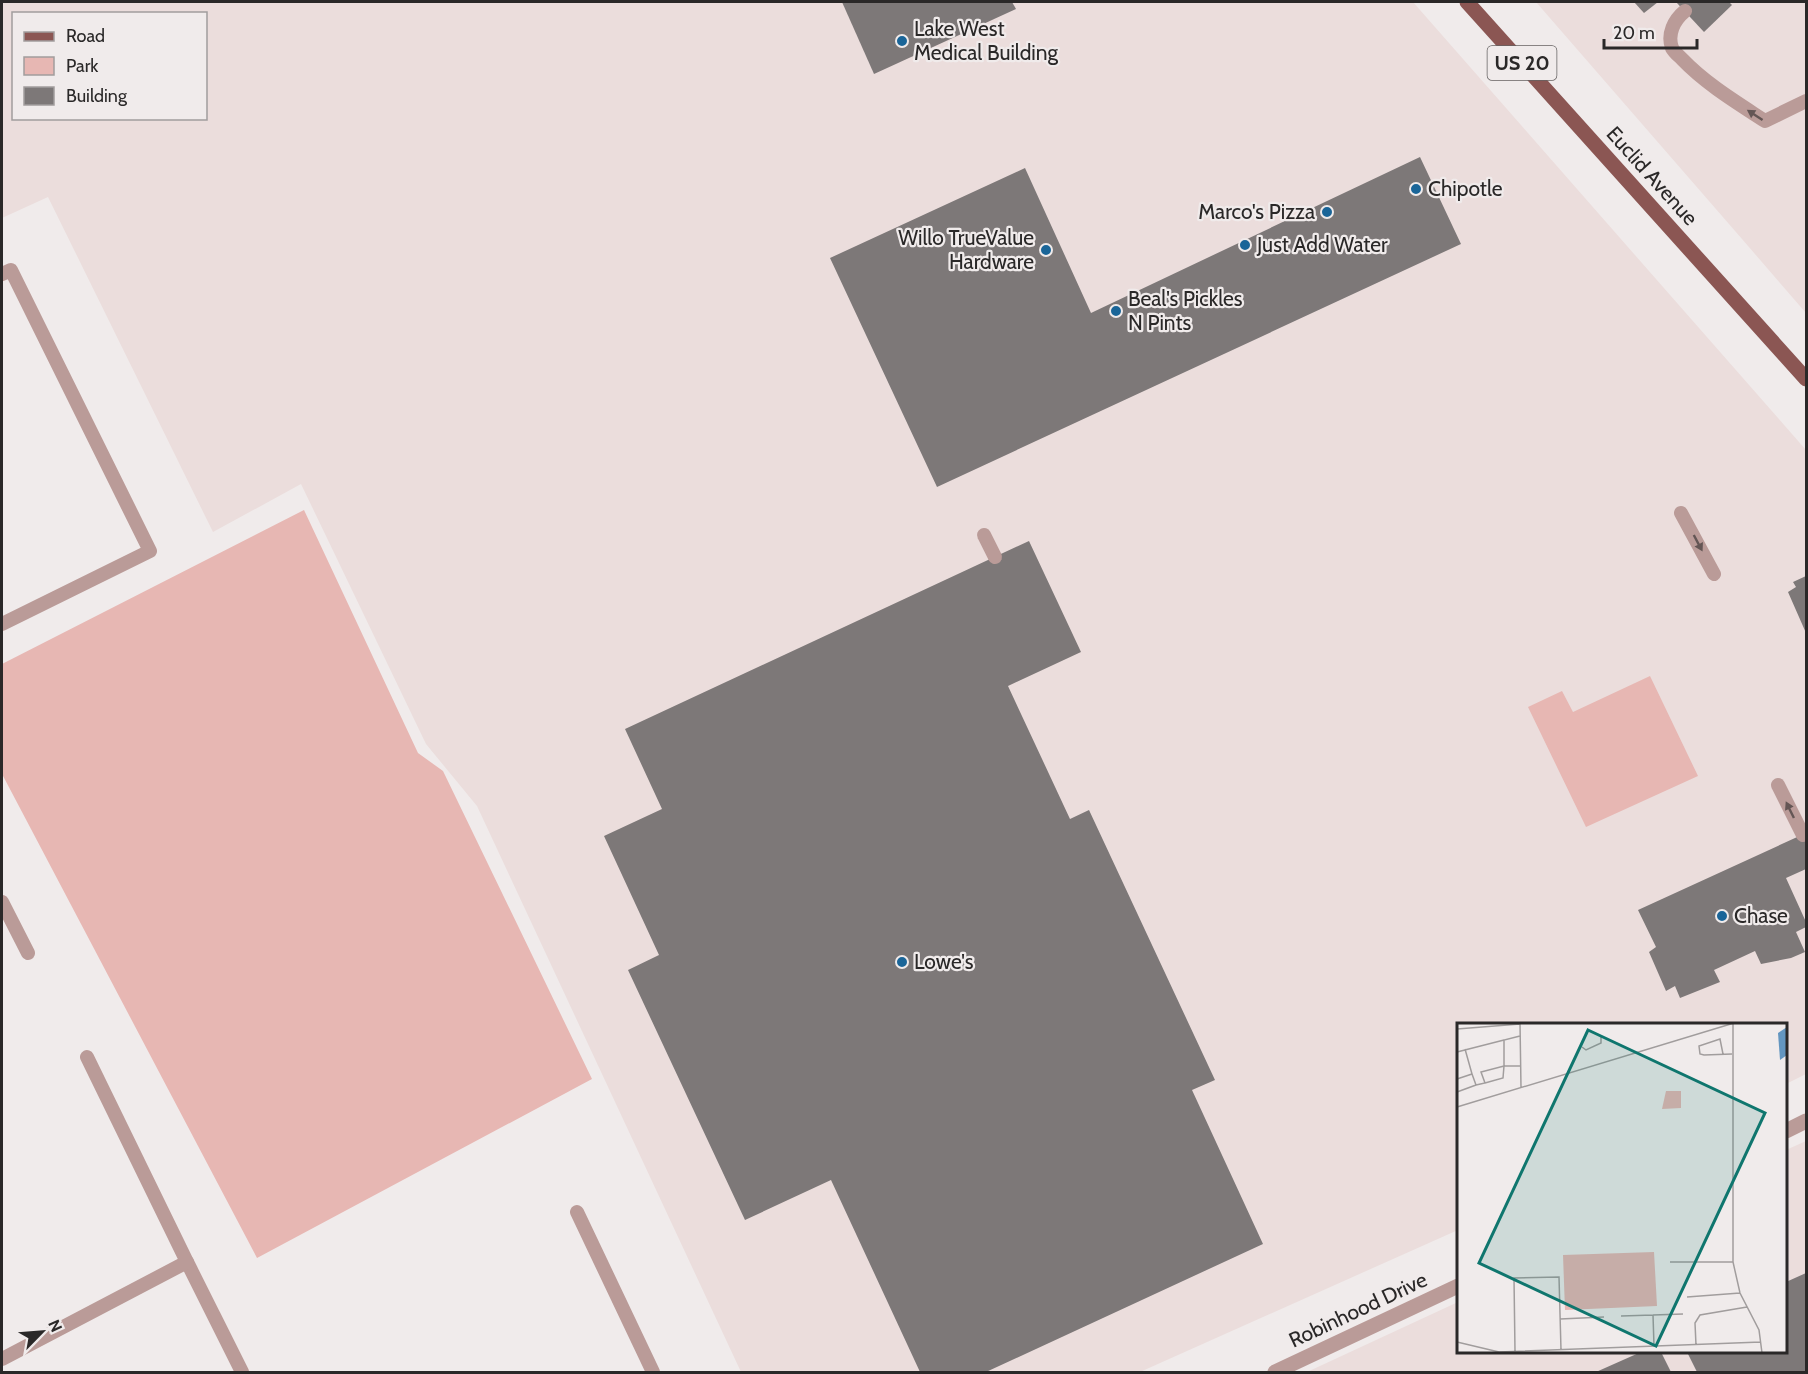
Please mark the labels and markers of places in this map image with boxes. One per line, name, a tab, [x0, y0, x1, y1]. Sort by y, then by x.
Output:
place label: Lake West Medical Building	[914, 16, 1059, 65]
marker: Lake West Medical Building	[895, 34, 909, 48]
place label: Chipotle	[1428, 176, 1503, 201]
marker: Chipotle	[1409, 182, 1423, 196]
place label: Marco's Pizza	[1198, 199, 1315, 224]
marker: Marco's Pizza	[1320, 205, 1334, 219]
place label: Willo TrueValue Hardware	[898, 225, 1034, 274]
place label: Just Add Water	[1256, 232, 1388, 257]
marker: Just Add Water	[1238, 238, 1252, 252]
marker: Willo TrueValue Hardware	[1039, 243, 1053, 257]
place label: Beal's Pickles N Pints	[1128, 286, 1243, 335]
marker: Beal's Pickles N Pints	[1109, 304, 1123, 318]
place label: Chase	[1734, 903, 1788, 928]
marker: Chase	[1715, 909, 1729, 923]
place label: Lowe's	[914, 949, 974, 974]
marker: Lowe's	[895, 955, 909, 969]

